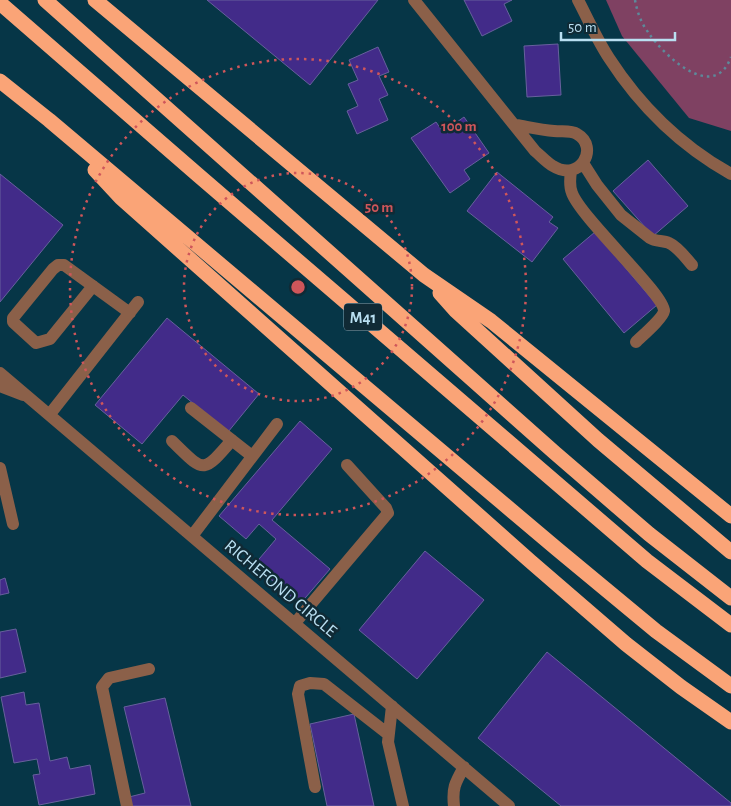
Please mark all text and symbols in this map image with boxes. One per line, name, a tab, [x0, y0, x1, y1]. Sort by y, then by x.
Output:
scale bar	[561, 10, 675, 42]
text: 50 m	[568, 20, 597, 35]
text: 100 m	[441, 119, 477, 134]
text: 50 m	[365, 200, 393, 215]
centre of rings	[289, 278, 307, 296]
road number: M41	[344, 304, 382, 330]
street label: RICHEFOND CIRCLE	[221, 537, 340, 641]

